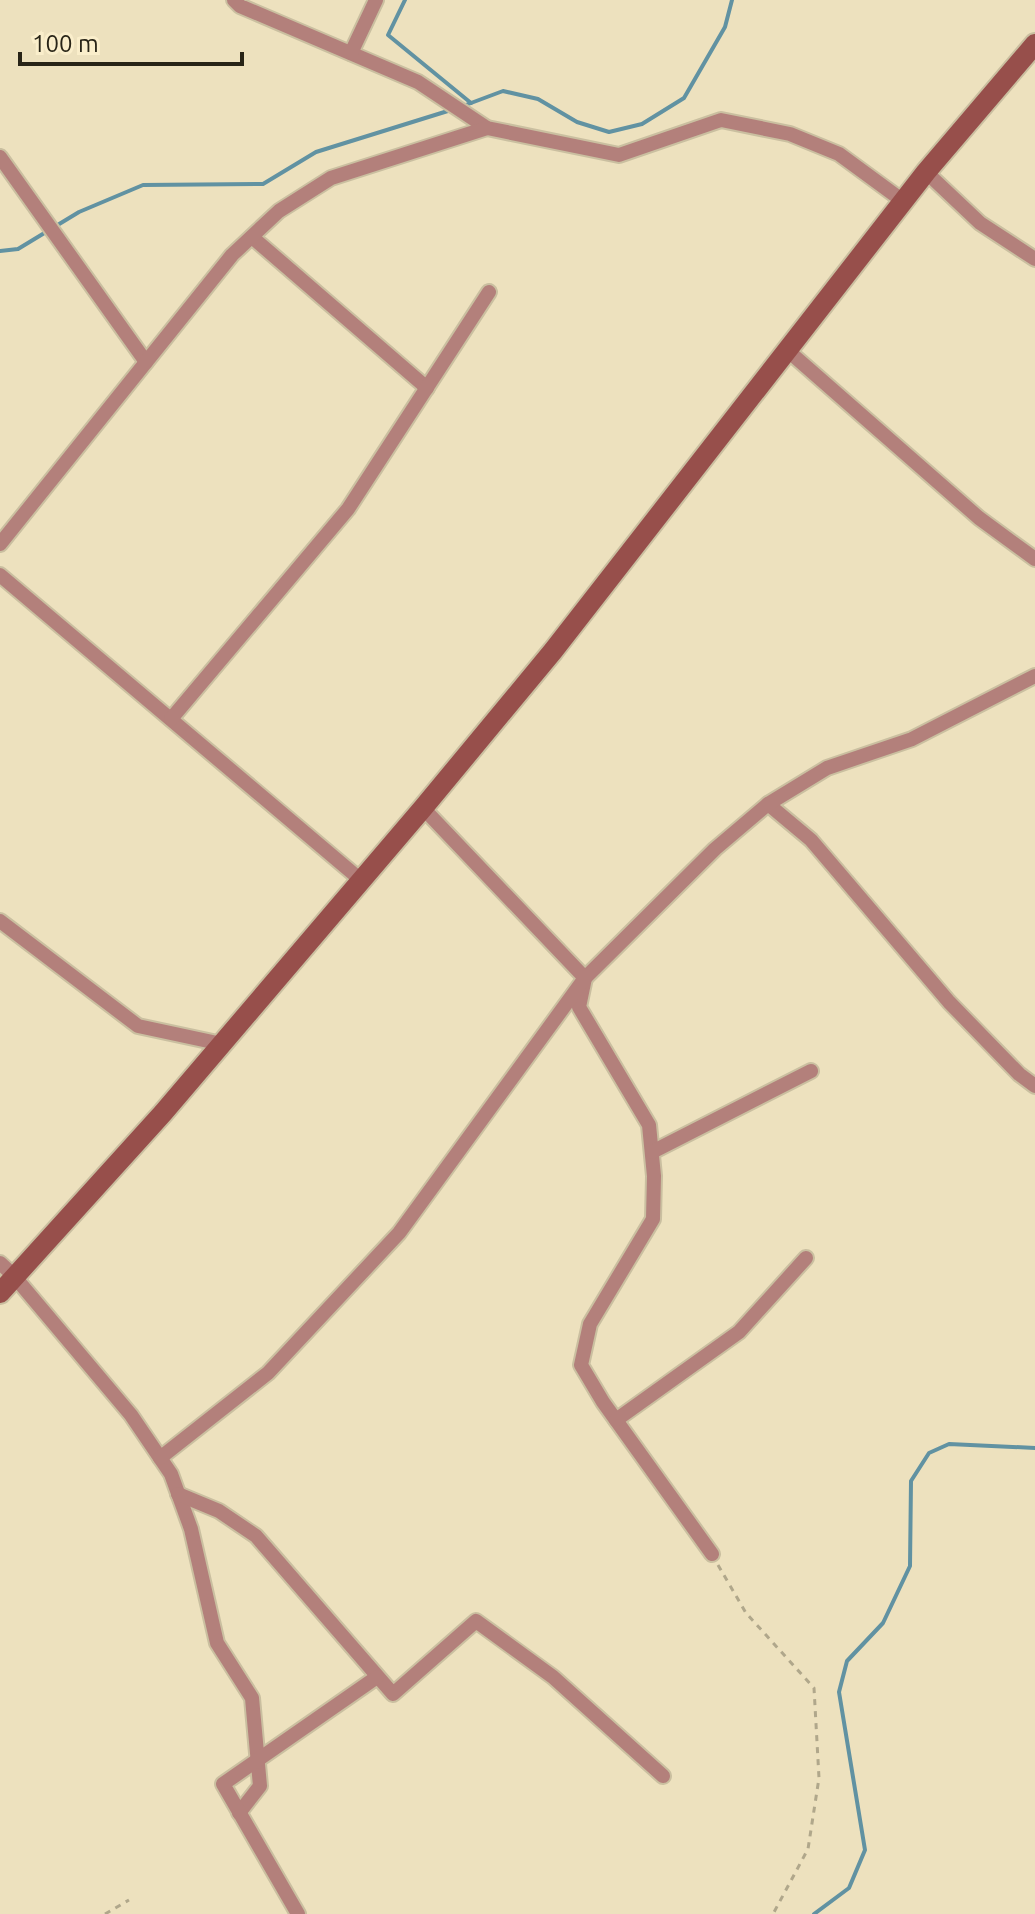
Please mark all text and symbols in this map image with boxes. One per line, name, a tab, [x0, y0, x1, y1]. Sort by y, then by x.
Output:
scale bar	[20, 16, 242, 66]
text: 100 m	[32, 30, 99, 57]

